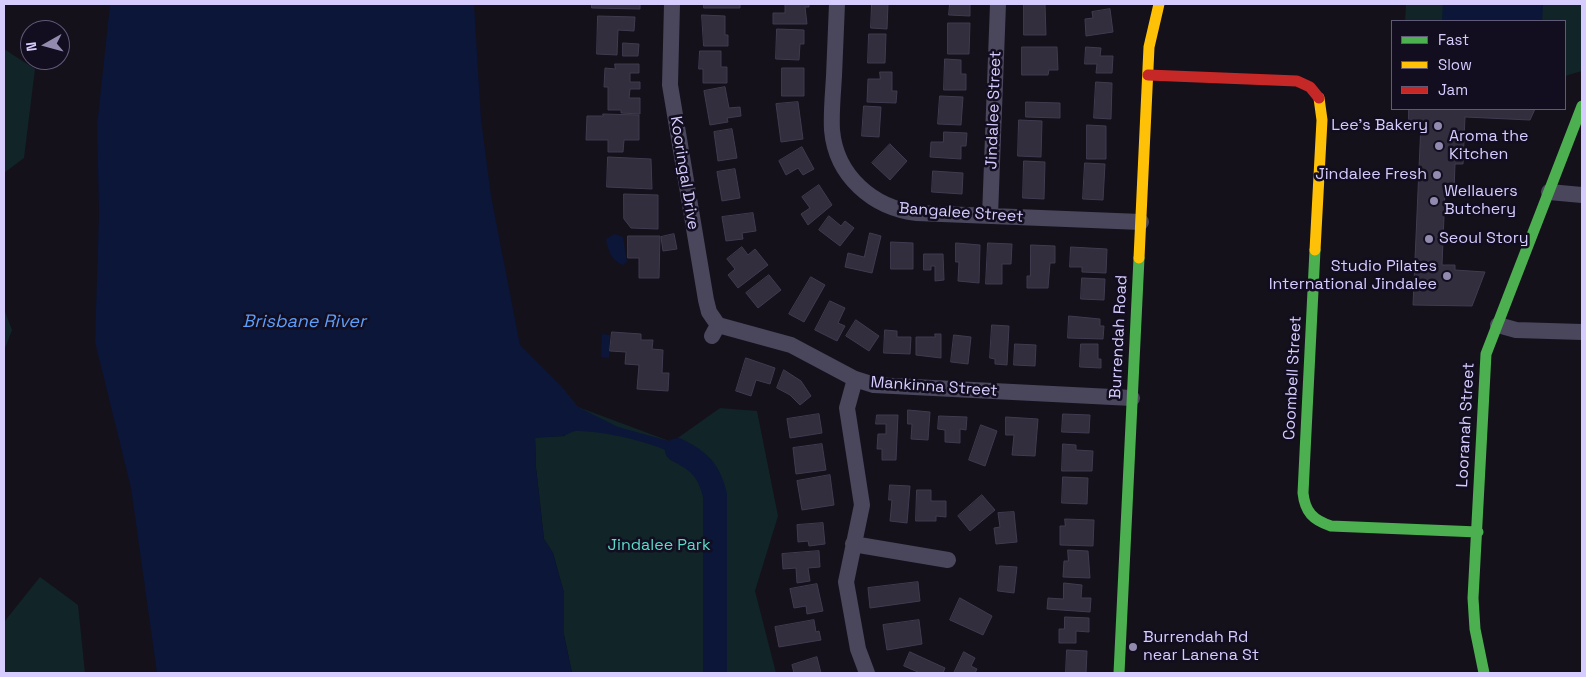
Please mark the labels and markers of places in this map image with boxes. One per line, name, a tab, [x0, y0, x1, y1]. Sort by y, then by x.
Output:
place label: Lee's Bakery	[1331, 116, 1428, 136]
marker: Lee's Bakery	[1432, 120, 1444, 132]
place label: Aroma the Kitchen	[1449, 127, 1528, 165]
marker: Aroma the Kitchen	[1433, 140, 1445, 152]
place label: Jindalee Fresh	[1315, 165, 1427, 185]
marker: Jindalee Fresh	[1431, 169, 1443, 181]
place label: Wellauers Butchery	[1444, 182, 1518, 220]
marker: Wellauers Butchery	[1428, 195, 1440, 207]
place label: Seoul Story	[1439, 229, 1529, 249]
marker: Seoul Story	[1423, 233, 1435, 245]
place label: Studio Pilates International Jindalee	[1269, 257, 1437, 295]
marker: Studio Pilates International Jindalee	[1441, 270, 1453, 282]
place label: Burrendah Rd near Lanena St	[1143, 628, 1259, 666]
marker: Burrendah Rd near Lanena St	[1127, 641, 1139, 653]

